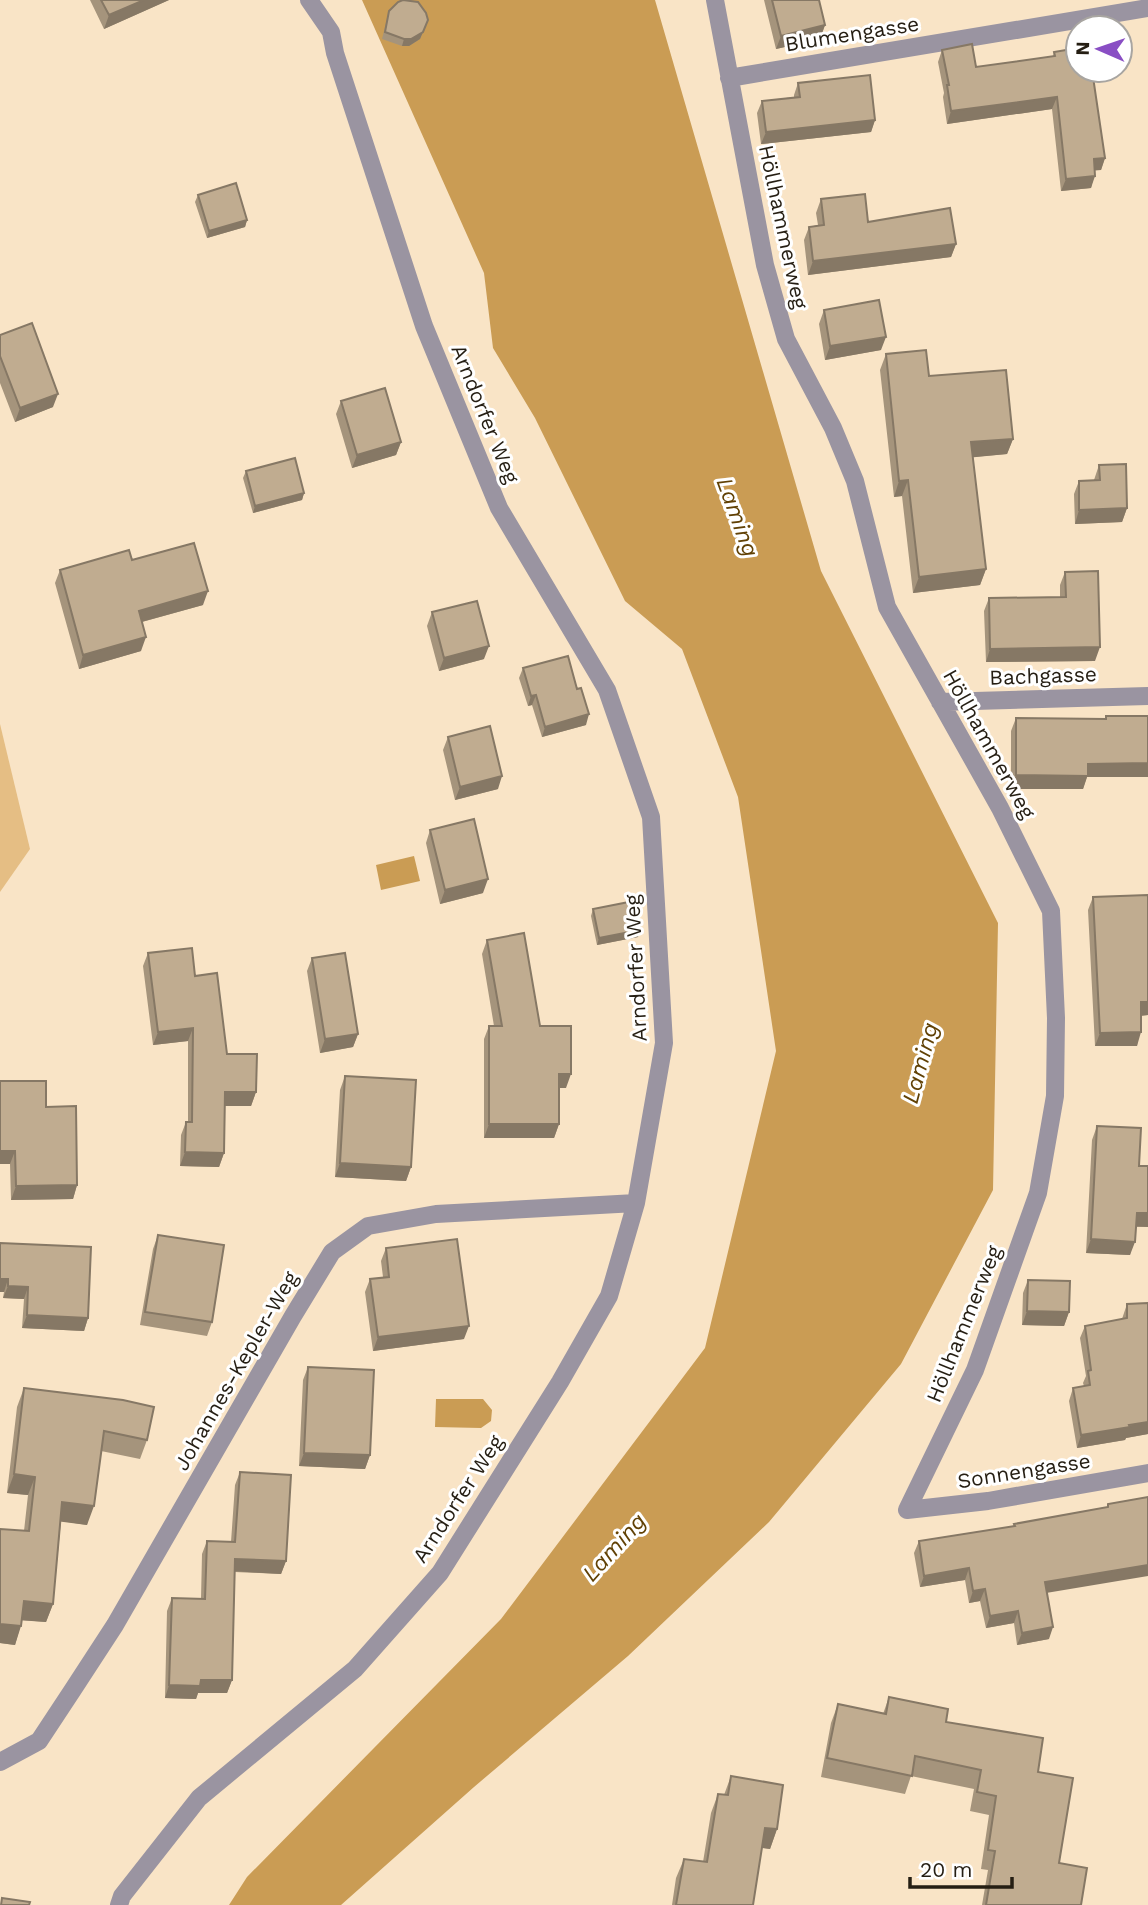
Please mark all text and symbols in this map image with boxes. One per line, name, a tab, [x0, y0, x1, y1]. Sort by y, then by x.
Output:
street label: Blumengasse	[783, 11, 921, 56]
north arrow	[1064, 14, 1134, 84]
text: N	[1071, 41, 1094, 56]
street label: Höllhammerweg	[754, 143, 813, 312]
street label: Arndorfer Weg	[446, 341, 525, 488]
water label: Laming	[711, 474, 764, 561]
street label: Bachgasse	[989, 661, 1097, 690]
street label: Höllhammerweg	[938, 665, 1041, 823]
street label: Arndorfer Weg	[619, 893, 652, 1042]
water label: Laming	[897, 1020, 944, 1106]
street label: Höllhammerweg	[921, 1241, 1007, 1406]
street label: Johannes-Kepler-Weg	[168, 1266, 303, 1475]
street label: Arndorfer Weg	[407, 1429, 509, 1567]
street label: Sonnengasse	[956, 1448, 1092, 1493]
water label: Laming	[577, 1508, 652, 1587]
scale bar	[910, 1846, 1012, 1890]
text: 20 m	[920, 1857, 972, 1882]

